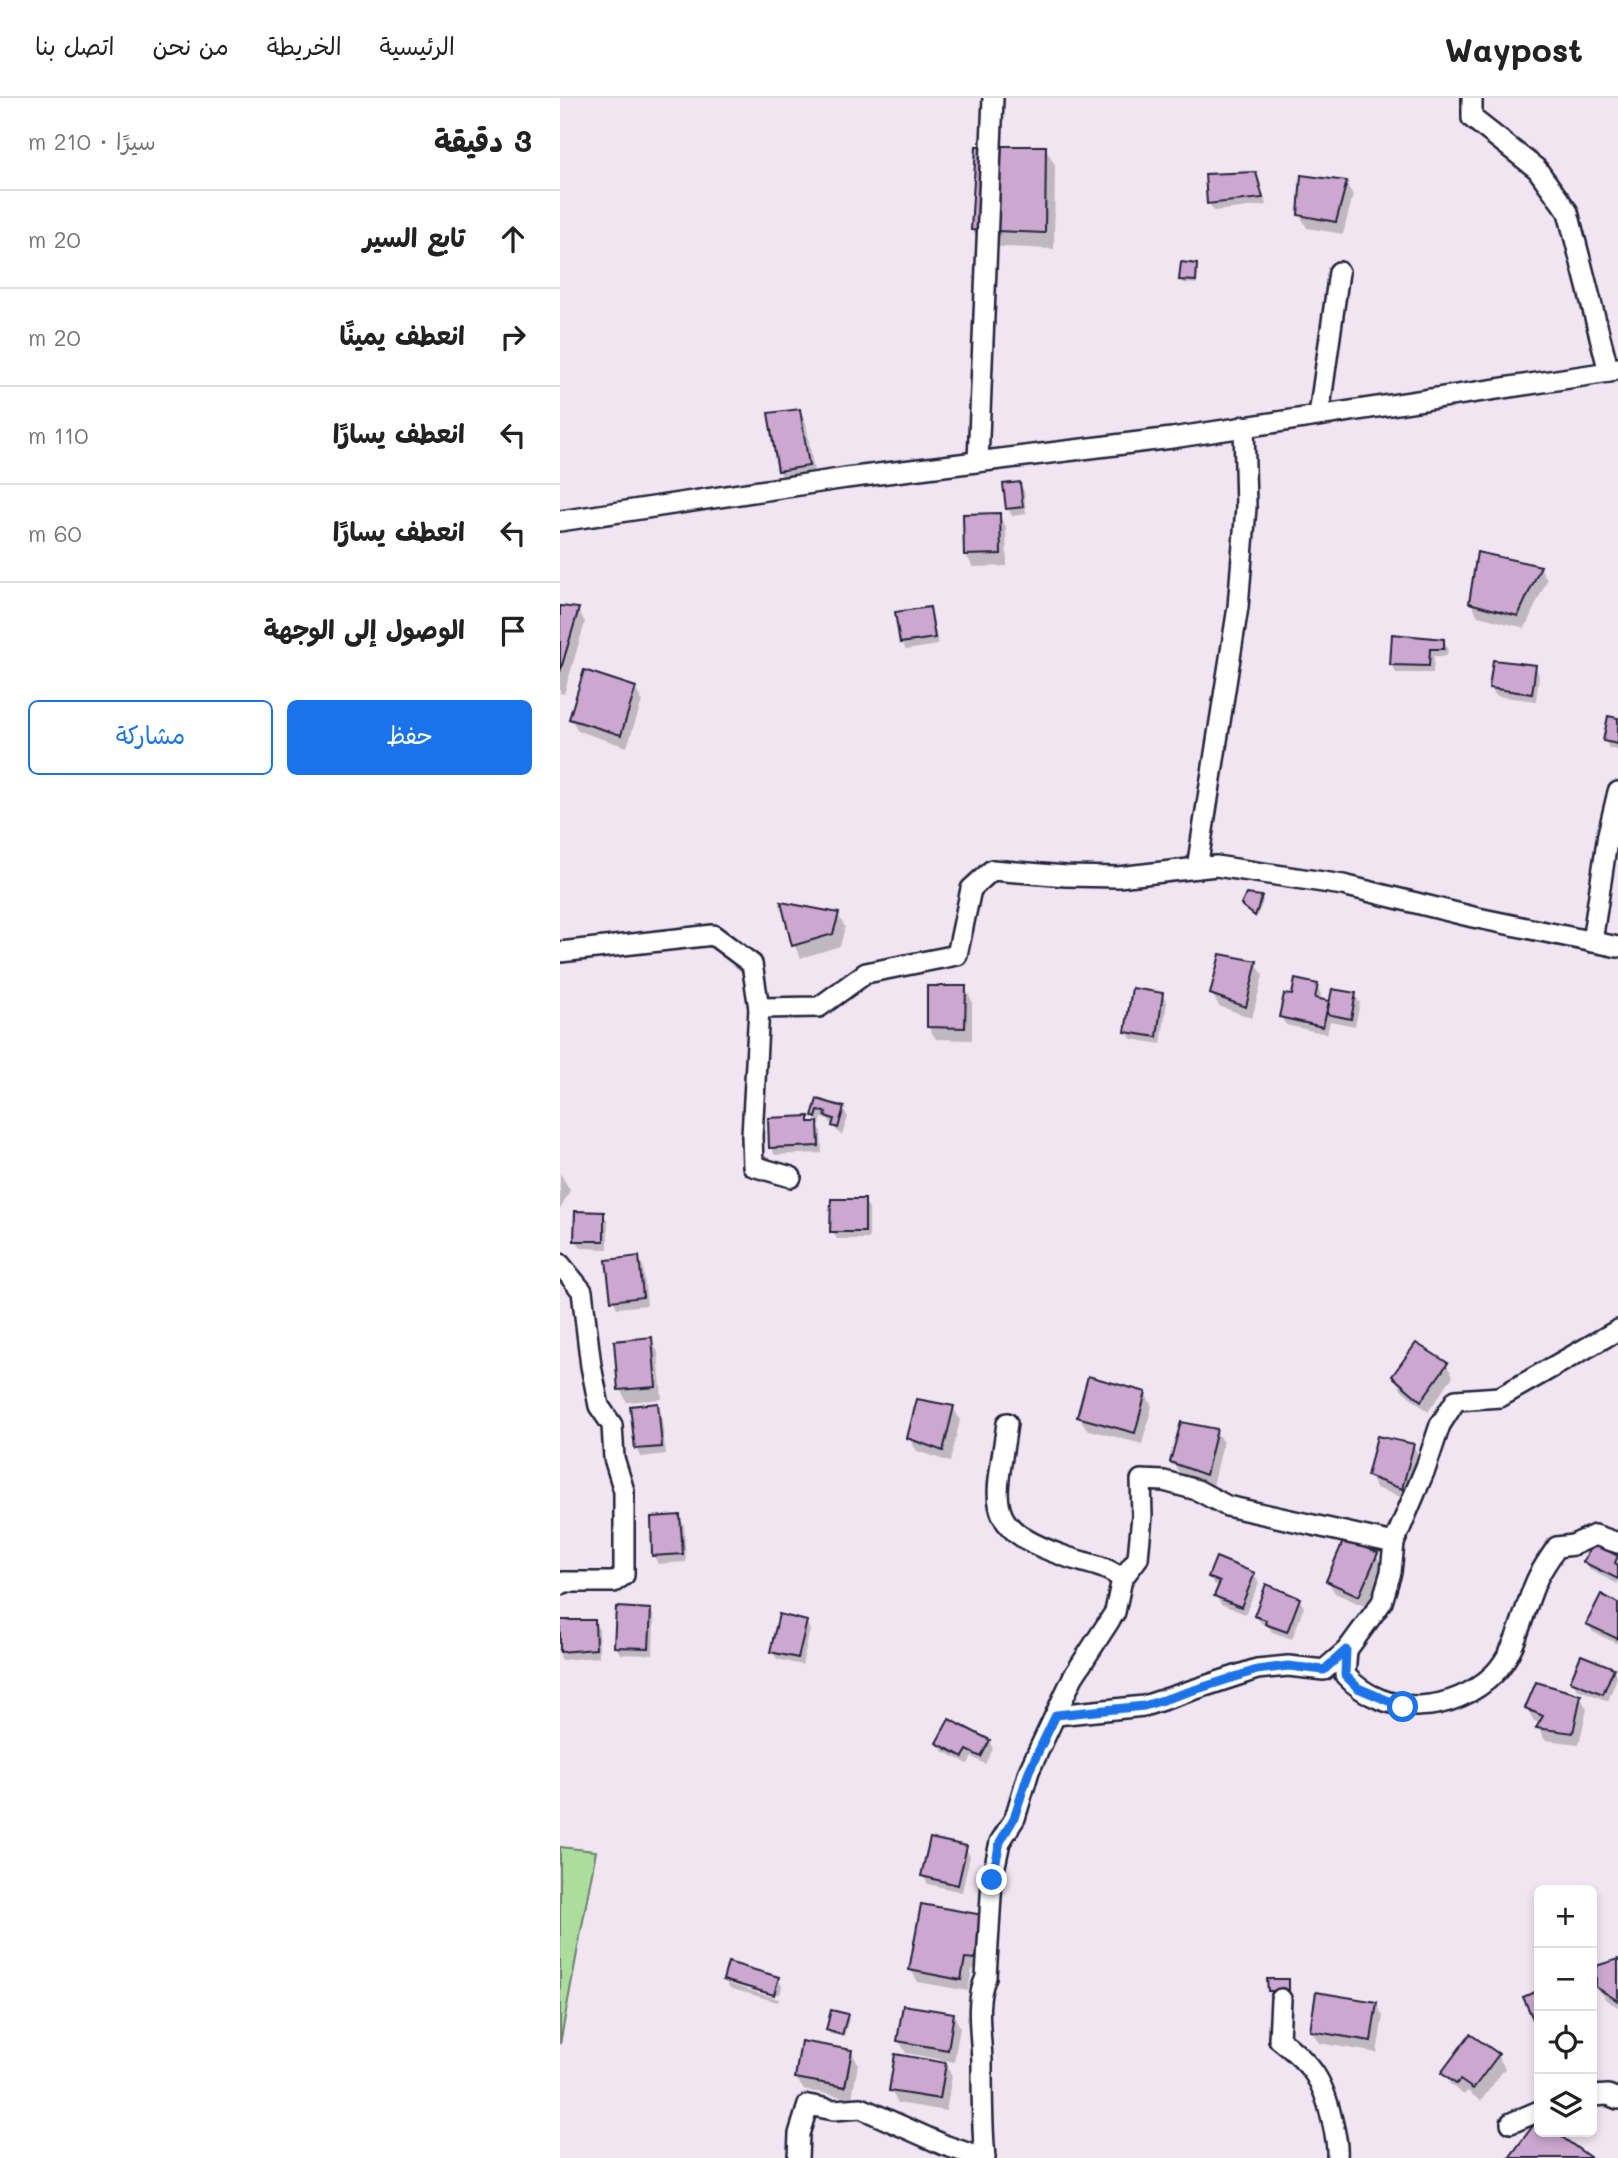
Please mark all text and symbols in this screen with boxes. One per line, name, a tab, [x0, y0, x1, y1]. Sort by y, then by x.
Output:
text: Waypost	[1445, 27, 1583, 70]
text: اتصل بنا	[35, 30, 114, 61]
text: من نحن	[152, 30, 229, 61]
text: الخريطة	[267, 30, 342, 61]
text: الرئيسية	[380, 30, 455, 61]
text: 3 دقيقة	[434, 120, 532, 160]
text: سيرًا · 210 m	[28, 126, 156, 156]
text: تابع السير	[363, 220, 465, 254]
icon: ahead	[494, 220, 532, 258]
text: 20 m	[28, 224, 81, 254]
text: انعطف يمينًا	[340, 318, 465, 352]
icon: right	[494, 318, 532, 356]
text: 20 m	[28, 322, 81, 352]
text: انعطف يسارًا	[333, 416, 465, 450]
icon: left	[494, 416, 532, 454]
text: 110 m	[28, 420, 88, 450]
text: انعطف يسارًا	[333, 514, 465, 548]
icon: left	[494, 514, 532, 552]
text: 60 m	[28, 518, 82, 548]
text: الوصول إلى الوجهة	[263, 612, 465, 646]
icon: arrive	[494, 612, 532, 650]
button: مشاركة	[28, 700, 273, 775]
button: حفظ	[287, 700, 532, 775]
route start	[1387, 1691, 1418, 1722]
route end	[976, 1864, 1007, 1895]
map controls	[1534, 1885, 1597, 2137]
button: +	[1534, 1885, 1597, 1948]
button: −	[1534, 1948, 1597, 2011]
button: locate	[1534, 2011, 1597, 2074]
button: layers	[1534, 2074, 1597, 2137]

